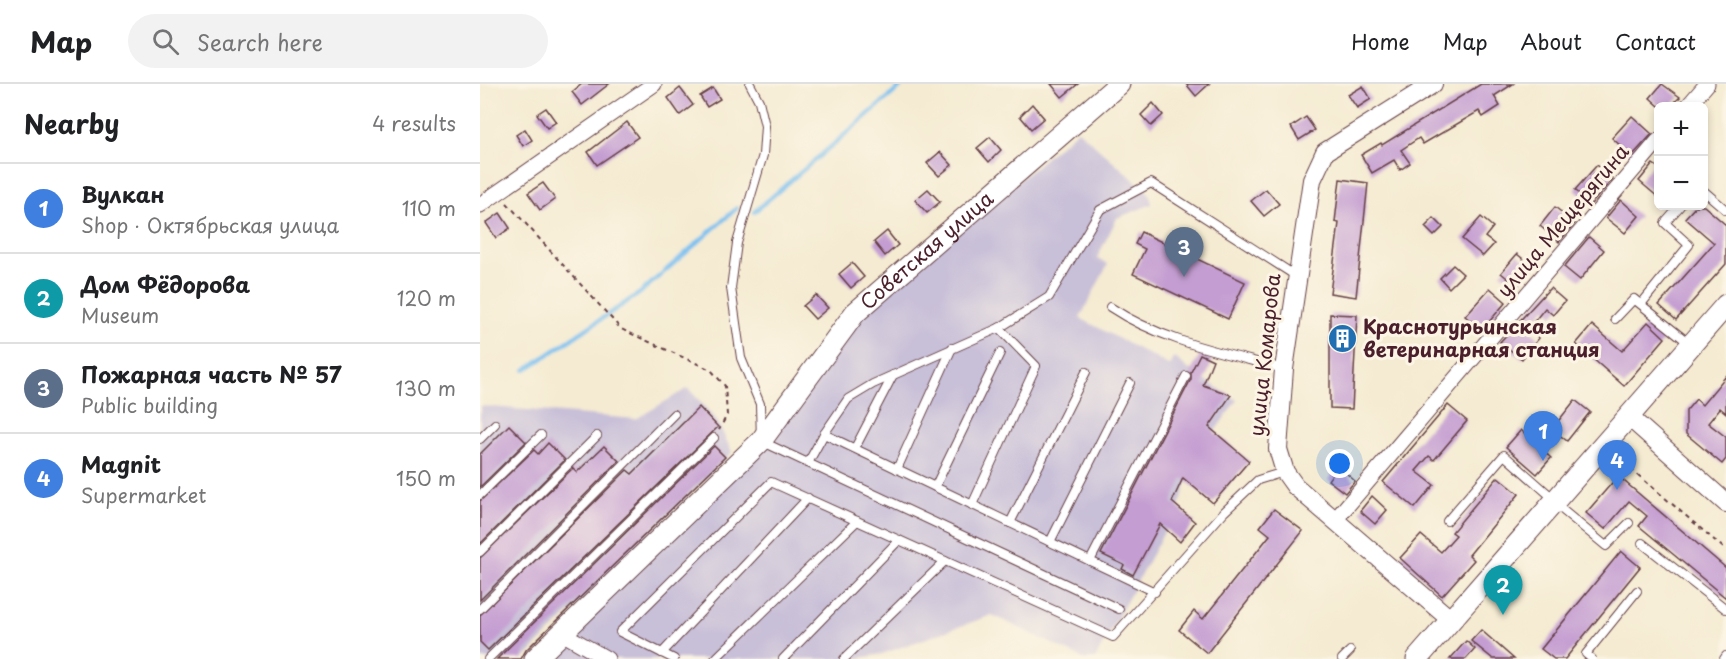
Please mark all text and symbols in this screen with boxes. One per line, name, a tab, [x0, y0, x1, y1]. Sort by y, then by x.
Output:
search box	[128, 14, 548, 68]
text: Map	[30, 20, 92, 63]
icon: search	[149, 25, 182, 58]
text: Search here	[197, 25, 323, 58]
text: Home	[1351, 25, 1410, 57]
text: Map	[1443, 25, 1488, 57]
text: About	[1521, 25, 1582, 57]
text: Contact	[1615, 25, 1696, 57]
map controls	[1654, 102, 1708, 210]
button: +	[1654, 102, 1708, 156]
text: Nearby	[24, 104, 119, 143]
text: 4 results	[372, 108, 456, 138]
street label: улица Мещерягина	[1489, 137, 1636, 304]
button: −	[1654, 156, 1708, 210]
text: Вулкан	[81, 177, 164, 210]
street label: Советская улица	[853, 183, 1000, 316]
text: 1	[39, 193, 48, 223]
text: 110 m	[402, 193, 456, 223]
text: Shop · Октябрьская улица	[81, 210, 339, 240]
pin: 3	[1164, 228, 1204, 277]
text: Дом Фёдорова	[81, 267, 250, 300]
street label: улица Комарова	[1241, 271, 1288, 438]
text: 2	[36, 283, 51, 313]
text: 120 m	[397, 283, 456, 313]
text: Museum	[81, 300, 159, 330]
place label: Краснотурьинская ветеринарная станция	[1363, 311, 1600, 364]
building icon: Краснотурьинская ветеринарная станция	[1326, 322, 1358, 354]
text: Пожарная часть № 57	[81, 357, 342, 390]
text: 3	[37, 373, 50, 403]
text: 130 m	[396, 373, 456, 403]
text: Public building	[81, 390, 218, 420]
pin: 1	[1524, 412, 1562, 461]
pin: 4	[1598, 440, 1636, 490]
text: Magnit	[81, 447, 161, 480]
your location	[1325, 449, 1354, 478]
text: 4	[37, 463, 50, 493]
text: 150 m	[396, 463, 456, 493]
text: Supermarket	[81, 480, 207, 510]
pin: 2	[1484, 566, 1522, 615]

